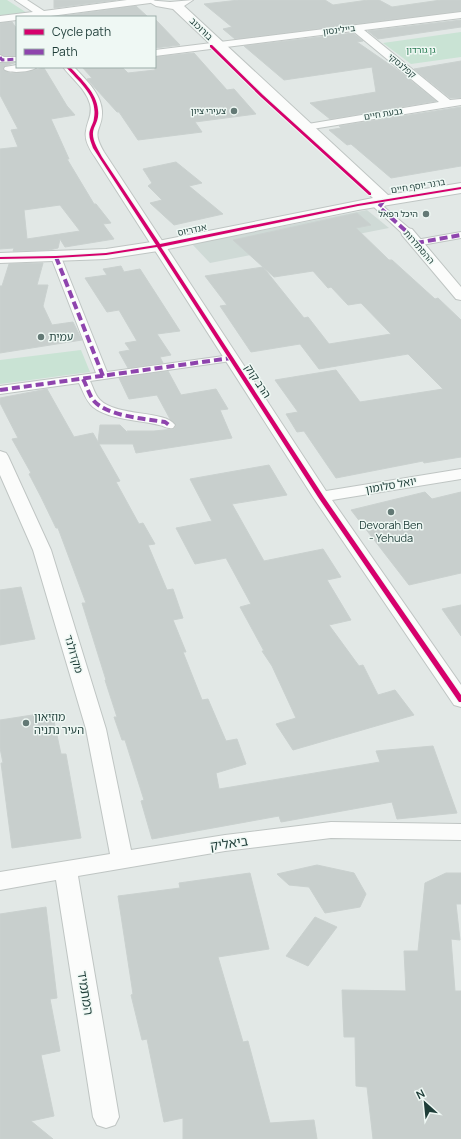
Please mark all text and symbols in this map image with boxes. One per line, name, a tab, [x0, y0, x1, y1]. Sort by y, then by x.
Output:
street label: בורוכוב	[187, 14, 216, 43]
legend	[16, 16, 156, 68]
street label: ביילינסון	[322, 21, 356, 38]
text: Cycle path	[52, 23, 111, 40]
text: Path	[52, 43, 78, 60]
park label: גן גורדון	[406, 43, 436, 56]
street label: קפלנסקי	[385, 50, 420, 81]
place label: צעירי ציון	[191, 104, 226, 117]
street label: גבעת חיים	[363, 104, 404, 123]
marker: צעירי ציון	[229, 106, 239, 116]
street label: ברנר יוסף חיים	[390, 175, 446, 196]
place label: היכל רפאל	[378, 207, 418, 220]
marker: היכל רפאל	[421, 209, 431, 219]
street label: אנדריוס	[176, 220, 208, 239]
street label: ההסתדרות	[401, 227, 438, 266]
place label: עמית	[49, 329, 73, 344]
marker: עמית	[36, 332, 46, 342]
street label: הרב קוק	[242, 361, 275, 401]
street label: יואל סלומון	[364, 473, 418, 496]
marker: Devorah Ben - Yehuda	[386, 507, 396, 517]
place label: Devorah Ben - Yehuda	[359, 517, 423, 545]
street label: מקדולנד	[62, 633, 87, 675]
place label: מוזיאון העיר נתניה	[34, 709, 84, 737]
marker: מוזיאון העיר נתניה	[21, 718, 31, 728]
street label: ביאליק	[209, 831, 249, 855]
street label: המתמיד	[74, 970, 98, 1016]
north arrow	[405, 1083, 445, 1123]
text: N	[413, 1085, 427, 1102]

